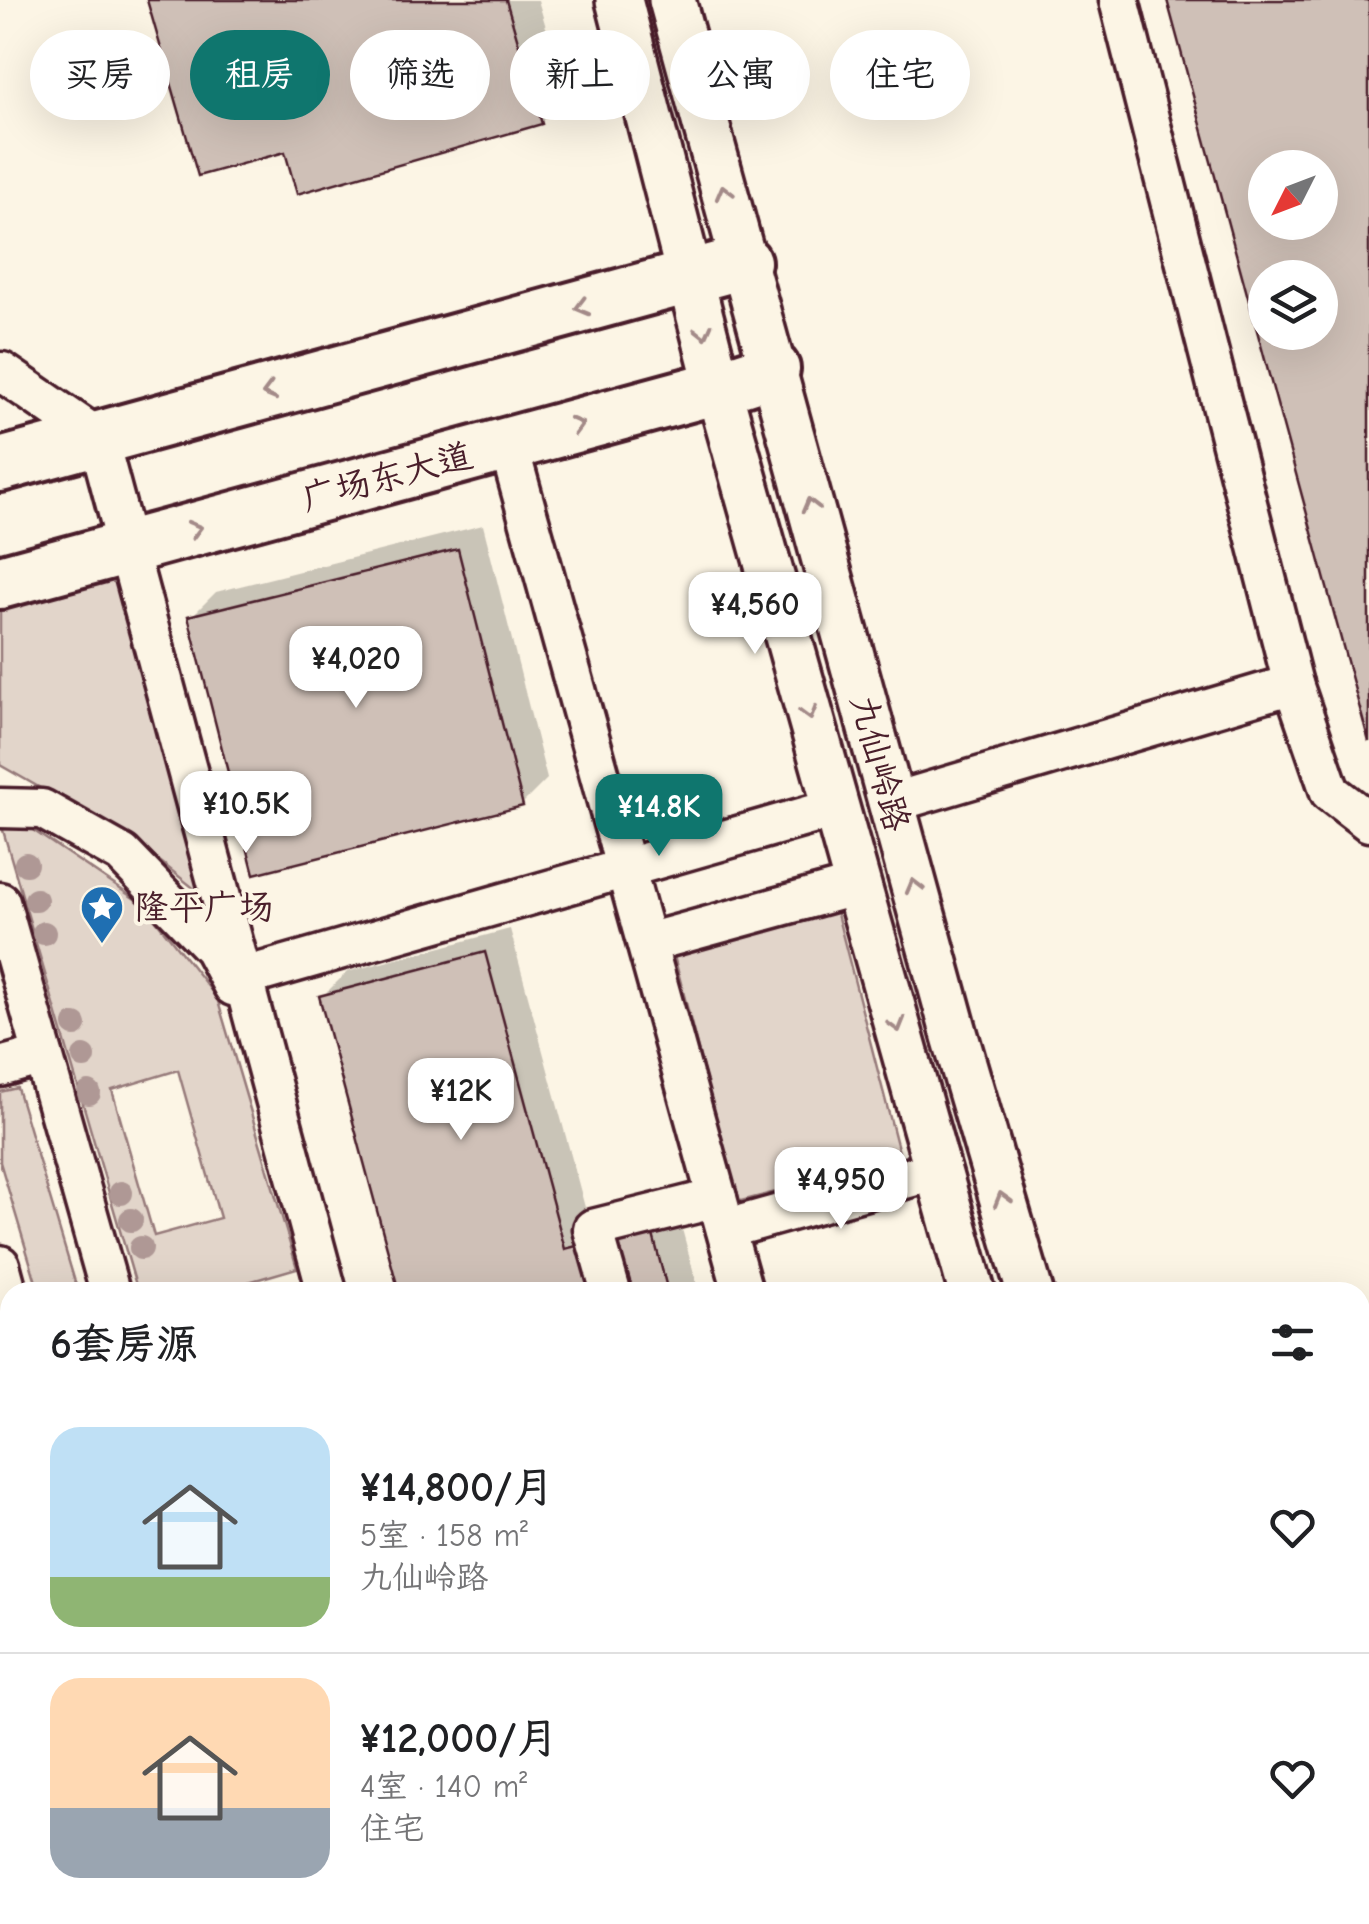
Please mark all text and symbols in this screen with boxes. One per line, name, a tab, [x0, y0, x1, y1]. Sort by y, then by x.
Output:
chip: 买房	[30, 30, 170, 120]
chip: 租房	[190, 30, 330, 120]
chip: 筛选	[350, 30, 490, 120]
chip: 新上	[510, 30, 650, 120]
chip: 公寓	[670, 30, 810, 120]
chip: 住宅	[830, 30, 970, 120]
north arrow	[1248, 150, 1338, 240]
map controls	[1248, 150, 1338, 350]
one-way arrow	[715, 183, 736, 201]
button: layers	[1248, 260, 1338, 350]
one-way arrow	[574, 296, 591, 317]
one-way arrow	[693, 323, 714, 340]
one-way arrow	[261, 381, 278, 402]
one-way arrow	[568, 416, 585, 437]
street label: 广场东大道	[297, 435, 477, 519]
one-way arrow	[801, 497, 822, 514]
one-way arrow	[186, 519, 203, 540]
pin: ¥4,560	[674, 572, 836, 657]
text: ¥4,560	[711, 586, 799, 623]
pin: ¥4,020	[275, 626, 437, 711]
text: ¥4,020	[311, 640, 401, 677]
street label: 九仙岭路	[842, 690, 918, 836]
one-way arrow	[798, 703, 819, 721]
pin: ¥10.5K	[165, 771, 327, 856]
pin: ¥14.8K	[578, 774, 740, 859]
text: ¥10.5K	[202, 785, 290, 822]
text: ¥14.8K	[617, 788, 701, 825]
one-way arrow	[905, 878, 926, 895]
place icon: 隆平广场	[79, 884, 125, 945]
place label: 隆平广场	[134, 887, 274, 928]
one-way arrow	[886, 1016, 907, 1034]
pin: ¥12K	[402, 1058, 520, 1143]
text: ¥12K	[430, 1072, 492, 1109]
pin: ¥4,950	[760, 1147, 922, 1232]
text: ¥4,950	[797, 1161, 885, 1198]
one-way arrow	[993, 1191, 1014, 1208]
icon: filters	[1265, 1315, 1320, 1370]
text: 6套房源	[50, 1320, 198, 1369]
text: ¥14,800/月	[360, 1463, 554, 1512]
icon: home	[130, 1467, 250, 1587]
icon: heart	[1265, 1500, 1320, 1555]
text: 5室 · 158 m²	[360, 1517, 528, 1554]
text: 九仙岭路	[360, 1559, 488, 1596]
text: ¥12,000/月	[360, 1714, 559, 1763]
icon: home	[130, 1718, 250, 1838]
icon: heart	[1265, 1751, 1320, 1806]
text: 4室 · 140 m²	[360, 1768, 527, 1805]
text: 住宅	[360, 1810, 424, 1847]

